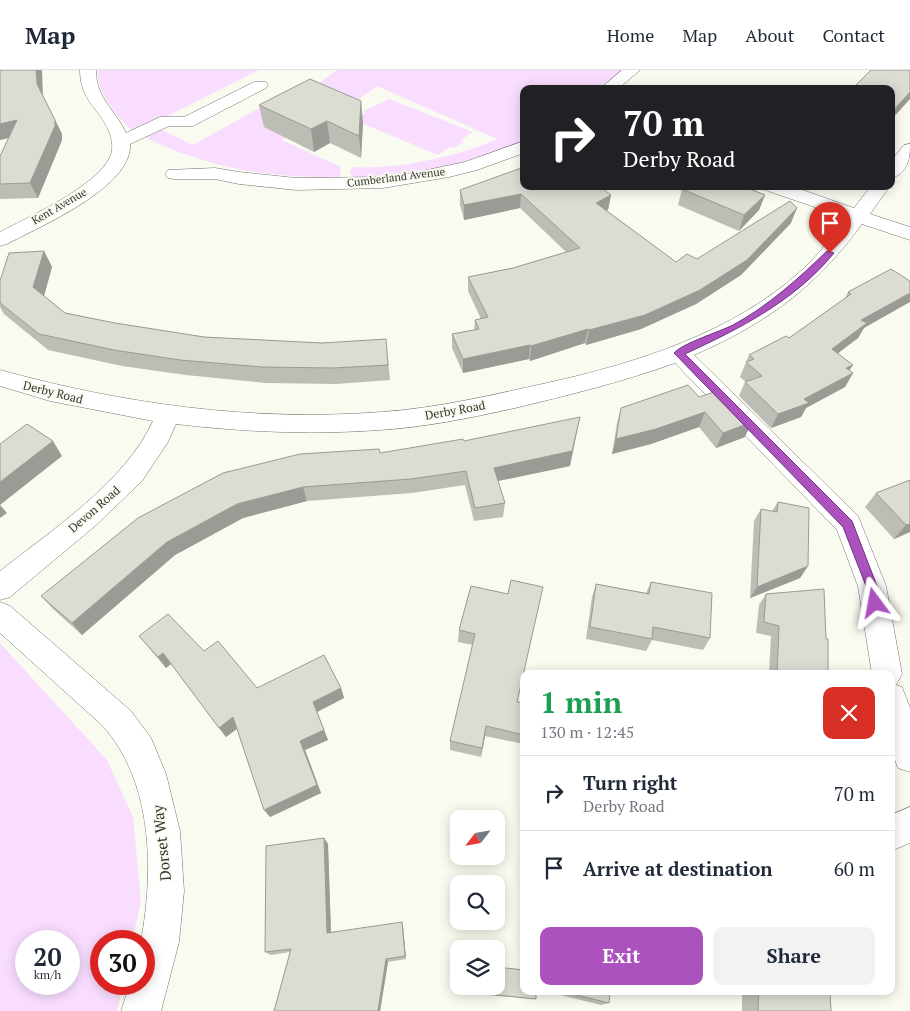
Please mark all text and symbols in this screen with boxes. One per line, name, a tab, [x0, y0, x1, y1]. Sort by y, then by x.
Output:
text: Map	[25, 19, 75, 51]
text: Home	[607, 23, 654, 47]
text: Map	[682, 23, 717, 47]
text: About	[745, 23, 794, 47]
text: Contact	[822, 23, 885, 47]
text: 70 m	[623, 100, 704, 146]
icon: right	[540, 105, 605, 170]
text: Derby Road	[623, 144, 735, 173]
street label: Cumberland Avenue	[346, 164, 446, 190]
street label: Kent Avenue	[29, 184, 89, 227]
pin	[809, 202, 851, 253]
icon: arrive	[816, 209, 844, 237]
street label: Derby Road	[21, 377, 85, 407]
street label: Derby Road	[424, 397, 487, 423]
street label: Devon Road	[65, 482, 123, 536]
position arrow	[848, 576, 900, 628]
text: 1 min	[540, 682, 622, 722]
button: close	[823, 687, 875, 739]
text: 130 m · 12:45	[540, 721, 634, 743]
text: Turn right	[583, 770, 677, 795]
icon: right	[540, 779, 568, 807]
text: 70 m	[834, 781, 875, 806]
text: Derby Road	[583, 795, 665, 817]
street label: Dorset Way	[147, 804, 175, 882]
north arrow	[450, 810, 505, 865]
map controls	[450, 810, 505, 995]
icon: arrive	[540, 854, 568, 882]
text: Arrive at destination	[583, 856, 772, 881]
text: 60 m	[834, 856, 875, 881]
button: search	[450, 875, 505, 930]
button: Exit	[540, 927, 703, 985]
button: Share	[713, 927, 875, 985]
speed limit sign: 30	[90, 930, 155, 995]
text: 20	[33, 940, 62, 973]
button: layers	[450, 940, 505, 995]
text: km/h	[34, 967, 61, 982]

